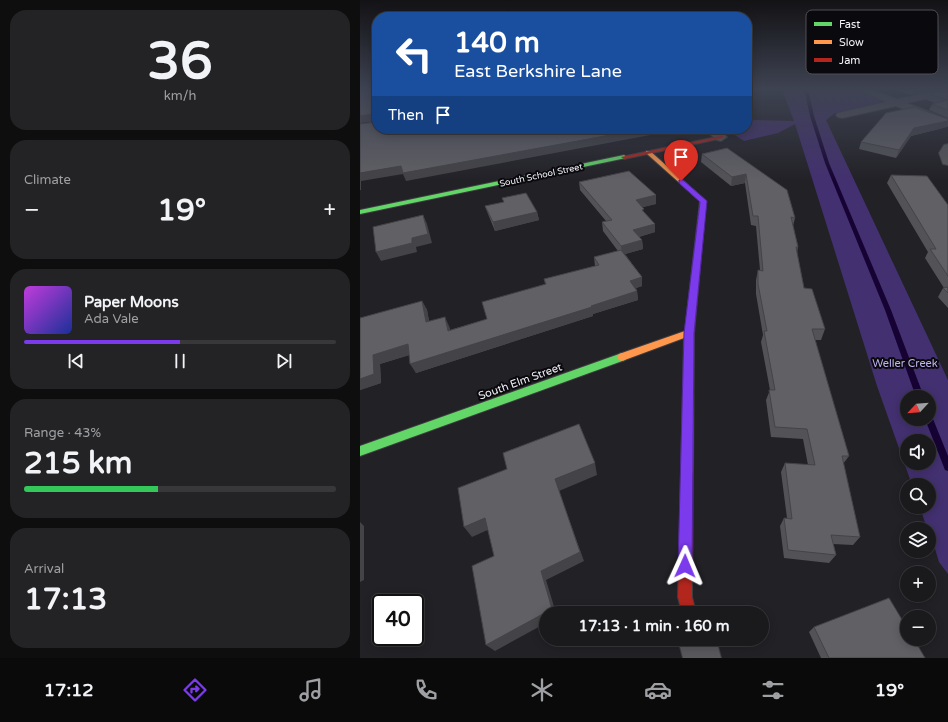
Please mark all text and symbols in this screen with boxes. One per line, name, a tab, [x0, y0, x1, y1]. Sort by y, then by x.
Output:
legend	[806, 10, 938, 74]
text: Fast	[839, 18, 860, 31]
text: 140 m	[454, 26, 540, 60]
icon: left	[388, 28, 440, 80]
text: 36	[147, 30, 213, 93]
text: Slow	[839, 36, 864, 49]
text: Jam	[839, 54, 860, 67]
text: East Berkshire Lane	[454, 60, 622, 82]
text: km/h	[164, 88, 196, 104]
icon: arrive	[432, 104, 454, 126]
text: Then	[388, 106, 424, 124]
pin	[664, 140, 698, 181]
icon: arrive	[670, 146, 692, 168]
street label: South School Street	[498, 161, 584, 190]
text: Climate	[24, 172, 71, 188]
text: 19°	[157, 192, 206, 229]
text: −	[24, 197, 40, 223]
text: +	[324, 197, 336, 223]
text: Paper Moons	[84, 293, 179, 311]
text: Ada Vale	[84, 311, 139, 327]
icon: previous	[65, 350, 87, 372]
icon: pause	[169, 350, 191, 372]
icon: next	[273, 350, 295, 372]
park label: Weller Creek	[872, 357, 938, 370]
street label: South Elm Street	[477, 360, 564, 403]
north arrow	[900, 390, 936, 426]
map controls	[900, 390, 936, 646]
text: Range · 43%	[24, 425, 101, 441]
button: sound	[900, 434, 936, 470]
text: 215 km	[24, 445, 132, 482]
button: search	[900, 478, 936, 514]
button: layers	[900, 522, 936, 558]
position arrow	[664, 545, 706, 587]
text: Arrival	[24, 561, 64, 577]
button: +	[900, 566, 936, 602]
text: 17:13	[24, 581, 107, 618]
speed limit sign: 40	[372, 594, 424, 646]
button: −	[900, 610, 936, 646]
text: 17:13 · 1 min · 160 m	[579, 617, 729, 635]
icon: directions	[181, 676, 209, 704]
icon: music	[297, 676, 325, 704]
icon: phone	[412, 676, 440, 704]
icon: climate	[528, 676, 556, 704]
icon: car	[644, 676, 672, 704]
icon: filters	[759, 676, 787, 704]
text: 17:12	[44, 679, 94, 701]
text: 19°	[875, 679, 904, 701]

